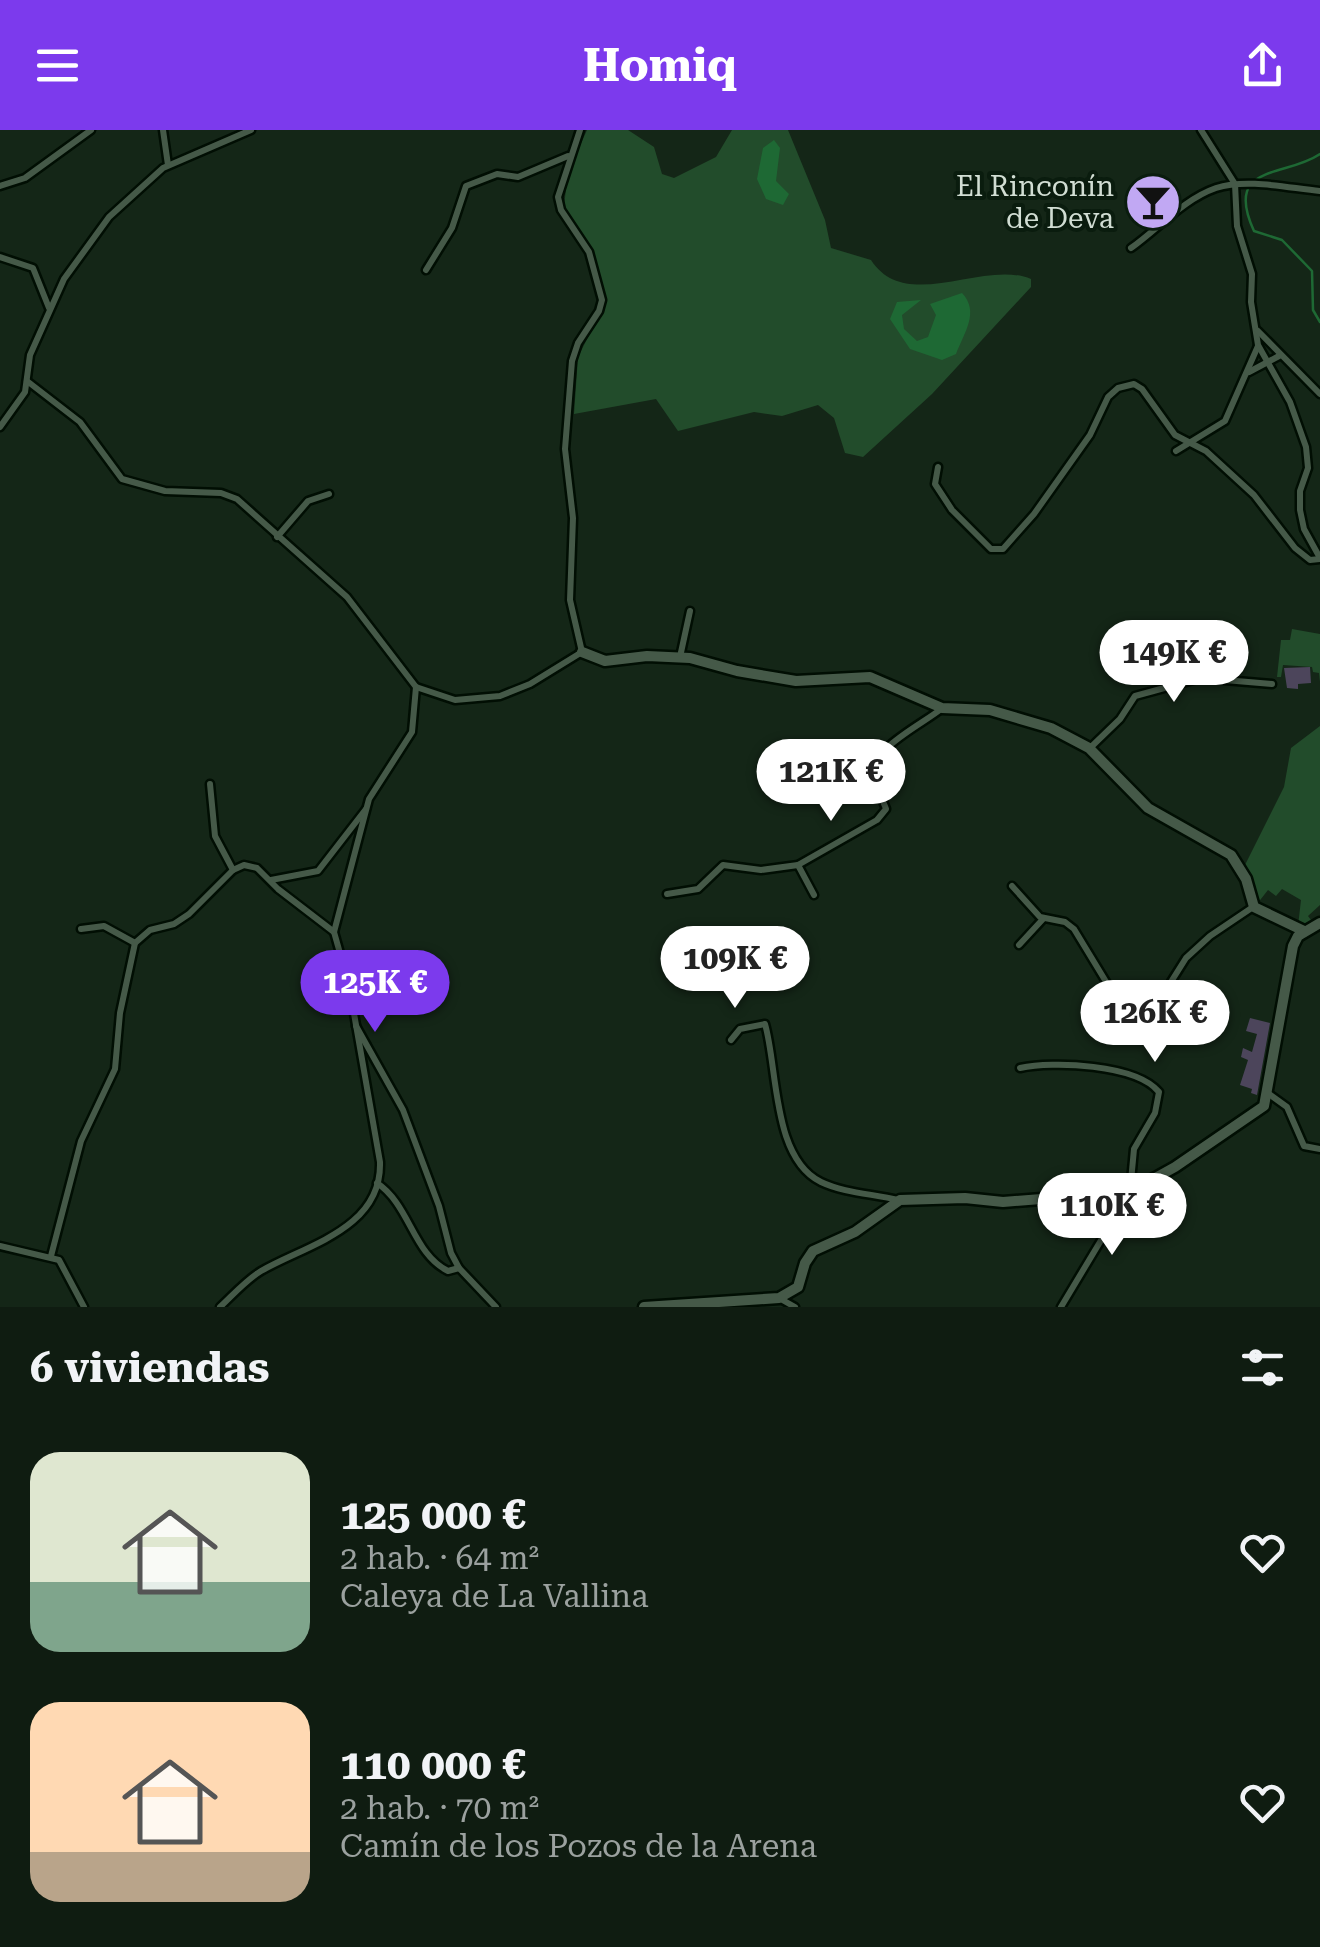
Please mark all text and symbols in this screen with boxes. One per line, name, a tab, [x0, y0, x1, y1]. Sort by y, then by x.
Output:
icon: menu	[30, 38, 85, 93]
icon: share	[1235, 38, 1290, 93]
text: Homiq	[583, 39, 737, 92]
place label: El Rinconín de Deva	[956, 170, 1114, 235]
bar icon: El Rinconín de Deva	[1123, 172, 1183, 232]
pin: 149K €	[1093, 620, 1255, 705]
text: 149K €	[1122, 633, 1226, 671]
pin: 121K €	[750, 739, 912, 824]
text: 121K €	[779, 752, 883, 790]
pin: 109K €	[654, 926, 816, 1011]
text: 109K €	[683, 939, 787, 977]
pin: 125K €	[294, 950, 456, 1035]
text: 125K €	[323, 963, 427, 1001]
pin: 126K €	[1074, 980, 1236, 1065]
text: 126K €	[1103, 993, 1207, 1031]
pin: 110K €	[1031, 1173, 1193, 1258]
text: 110K €	[1060, 1186, 1164, 1224]
icon: filters	[1235, 1340, 1290, 1395]
text: 6 viviendas	[30, 1343, 269, 1392]
text: 125 000 €	[340, 1490, 526, 1539]
icon: home	[110, 1492, 230, 1612]
icon: heart	[1235, 1525, 1290, 1580]
text: 2 hab. · 64 m²	[340, 1539, 539, 1577]
text: Caleya de La Vallina	[340, 1577, 648, 1615]
text: 110 000 €	[340, 1740, 526, 1789]
icon: home	[110, 1742, 230, 1862]
icon: heart	[1235, 1775, 1290, 1830]
text: 2 hab. · 70 m²	[340, 1789, 539, 1827]
text: Camín de los Pozos de la Arena	[340, 1827, 817, 1865]

